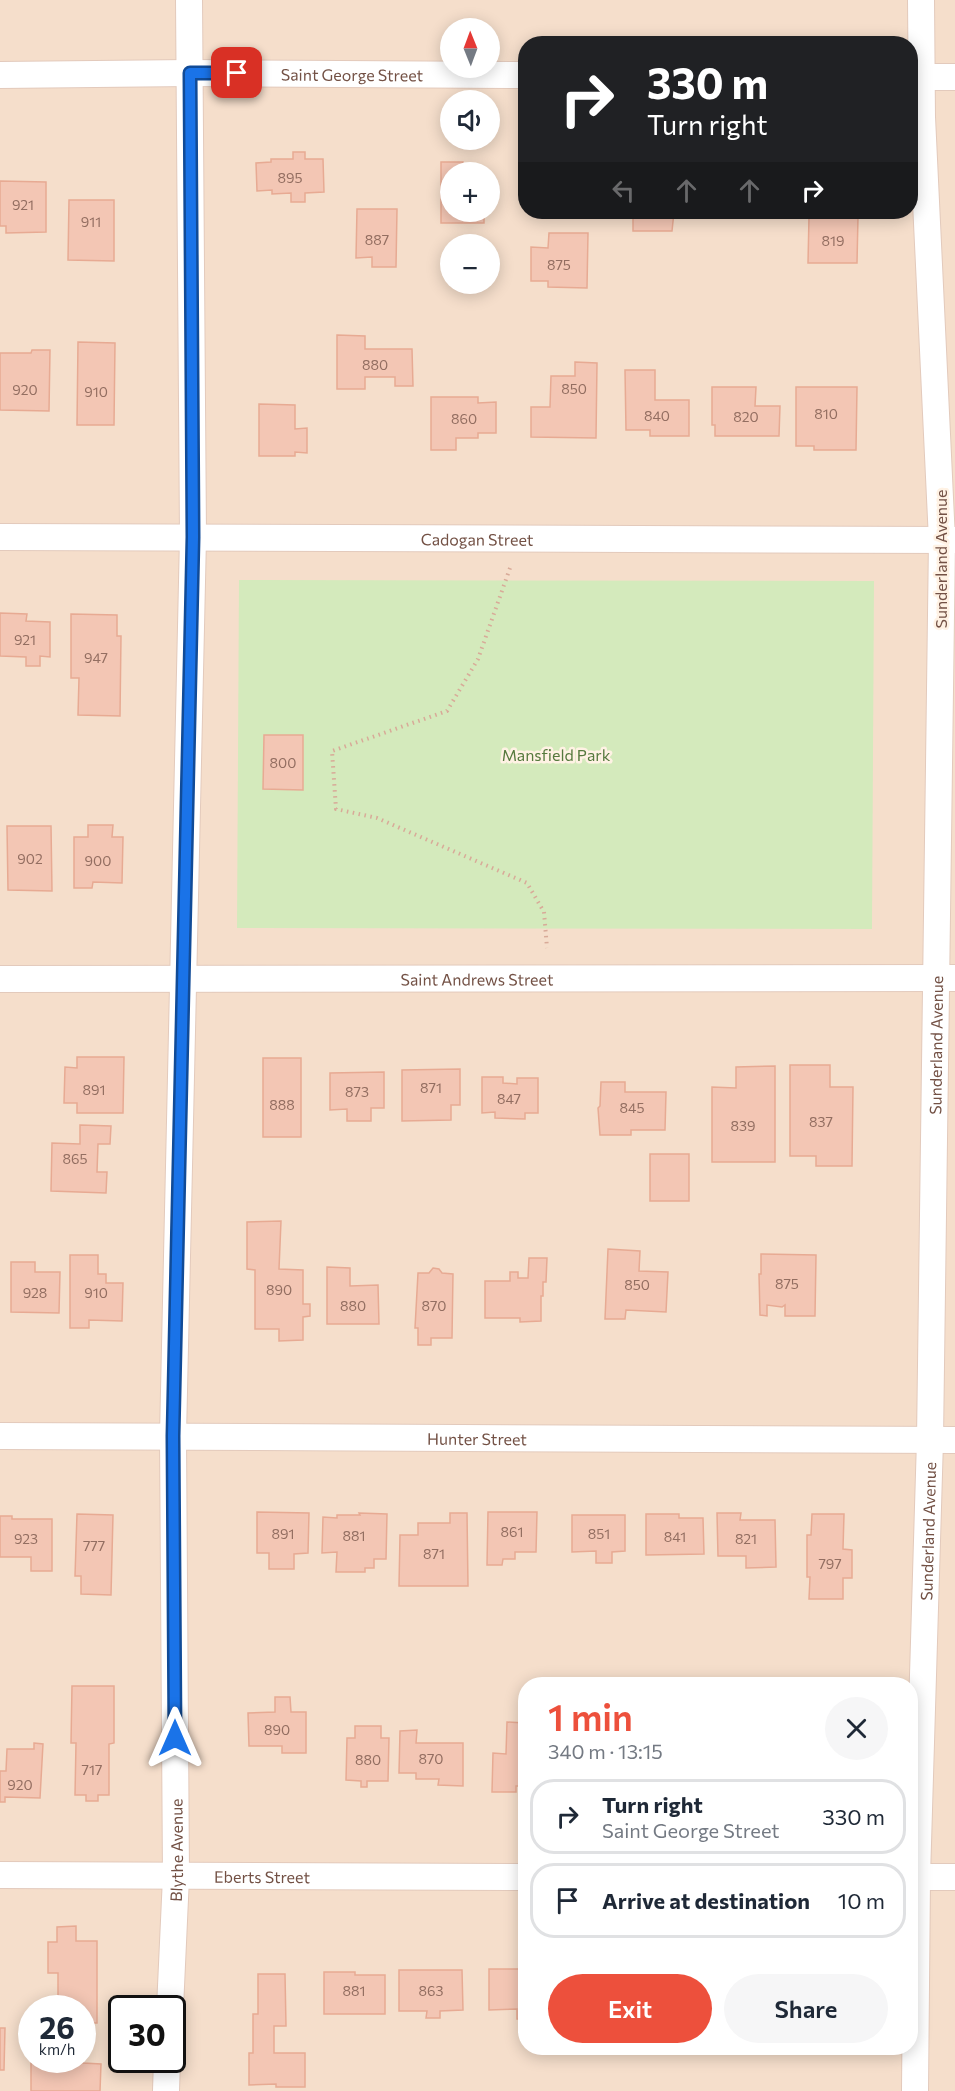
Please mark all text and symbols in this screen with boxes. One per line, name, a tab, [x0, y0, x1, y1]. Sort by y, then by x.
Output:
north arrow	[440, 18, 500, 78]
map controls	[440, 18, 500, 294]
pin	[211, 47, 262, 98]
icon: arrive	[220, 56, 253, 89]
text: 330 m	[647, 56, 768, 108]
icon: right	[548, 60, 626, 138]
street label: Saint George Street	[281, 64, 424, 84]
button: sound	[440, 90, 500, 150]
text: Turn right	[647, 108, 767, 141]
button: +	[440, 162, 500, 222]
house number: 895	[277, 169, 303, 186]
icon: left	[607, 174, 640, 207]
icon: ahead	[670, 174, 703, 207]
icon: ahead	[733, 174, 766, 207]
icon: right	[796, 174, 829, 207]
house number: 921	[12, 196, 34, 213]
house number: 911	[81, 213, 101, 230]
house number: 887	[365, 231, 389, 248]
house number: 819	[822, 232, 844, 249]
button: −	[440, 234, 500, 294]
house number: 875	[547, 256, 571, 273]
house number: 880	[362, 356, 388, 373]
house number: 850	[561, 380, 587, 397]
house number: 920	[12, 381, 38, 398]
house number: 910	[84, 383, 108, 400]
house number: 810	[814, 405, 838, 422]
house number: 840	[644, 407, 670, 424]
house number: 820	[733, 408, 759, 425]
house number: 860	[451, 410, 477, 427]
street label: Sunderland Avenue	[931, 490, 950, 628]
street label: Cadogan Street	[421, 529, 534, 548]
house number: 921	[14, 631, 36, 648]
house number: 947	[84, 649, 108, 666]
park label: Mansfield Park	[502, 745, 611, 764]
house number: 800	[270, 754, 296, 771]
house number: 902	[17, 850, 43, 867]
house number: 900	[85, 852, 111, 869]
street label: Saint Andrews Street	[401, 969, 554, 988]
street label: Sunderland Avenue	[925, 976, 946, 1115]
house number: 871	[420, 1079, 442, 1096]
house number: 891	[83, 1081, 105, 1098]
house number: 873	[345, 1083, 369, 1100]
house number: 847	[497, 1090, 521, 1107]
house number: 888	[269, 1096, 295, 1113]
house number: 845	[620, 1099, 644, 1116]
house number: 837	[809, 1113, 833, 1130]
house number: 839	[731, 1117, 755, 1134]
house number: 865	[62, 1150, 88, 1167]
house number: 875	[775, 1275, 799, 1292]
house number: 850	[624, 1276, 650, 1293]
house number: 890	[266, 1281, 292, 1298]
house number: 928	[23, 1284, 47, 1301]
house number: 910	[84, 1284, 108, 1301]
house number: 880	[340, 1297, 366, 1314]
house number: 870	[422, 1297, 446, 1314]
street label: Hunter Street	[427, 1428, 527, 1448]
street label: Sunderland Avenue	[916, 1461, 939, 1601]
house number: 861	[501, 1523, 523, 1540]
house number: 891	[272, 1525, 294, 1542]
house number: 851	[588, 1525, 610, 1542]
house number: 881	[343, 1527, 365, 1544]
house number: 841	[664, 1528, 686, 1545]
house number: 923	[14, 1530, 38, 1547]
house number: 821	[735, 1530, 757, 1547]
house number: 777	[83, 1537, 105, 1554]
house number: 871	[423, 1545, 445, 1562]
house number: 797	[818, 1555, 842, 1572]
text: 1 min	[548, 1694, 633, 1738]
button: close	[825, 1697, 888, 1760]
position arrow	[143, 1706, 207, 1770]
house number: 890	[264, 1721, 290, 1738]
text: 340 m · 13:15	[548, 1739, 663, 1763]
house number: 870	[419, 1750, 443, 1767]
house number: 880	[355, 1751, 381, 1768]
house number: 717	[82, 1761, 102, 1778]
house number: 920	[7, 1776, 33, 1793]
text: Turn right	[602, 1791, 703, 1818]
street label: Blythe Avenue	[165, 1798, 186, 1902]
icon: right	[551, 1800, 584, 1833]
text: 330 m	[822, 1803, 885, 1830]
text: Saint George Street	[602, 1818, 780, 1842]
street label: Eberts Street	[214, 1866, 310, 1886]
icon: arrive	[551, 1884, 584, 1917]
text: Arrive at destination	[602, 1887, 810, 1914]
text: 10 m	[838, 1887, 885, 1914]
button: Exit	[548, 1974, 712, 2043]
button: Share	[724, 1974, 888, 2043]
house number: 881	[343, 1982, 365, 1999]
house number: 863	[419, 1982, 443, 1999]
speed limit sign: 30	[108, 1995, 186, 2073]
text: 26	[39, 2008, 75, 2045]
text: km/h	[39, 2040, 75, 2058]

